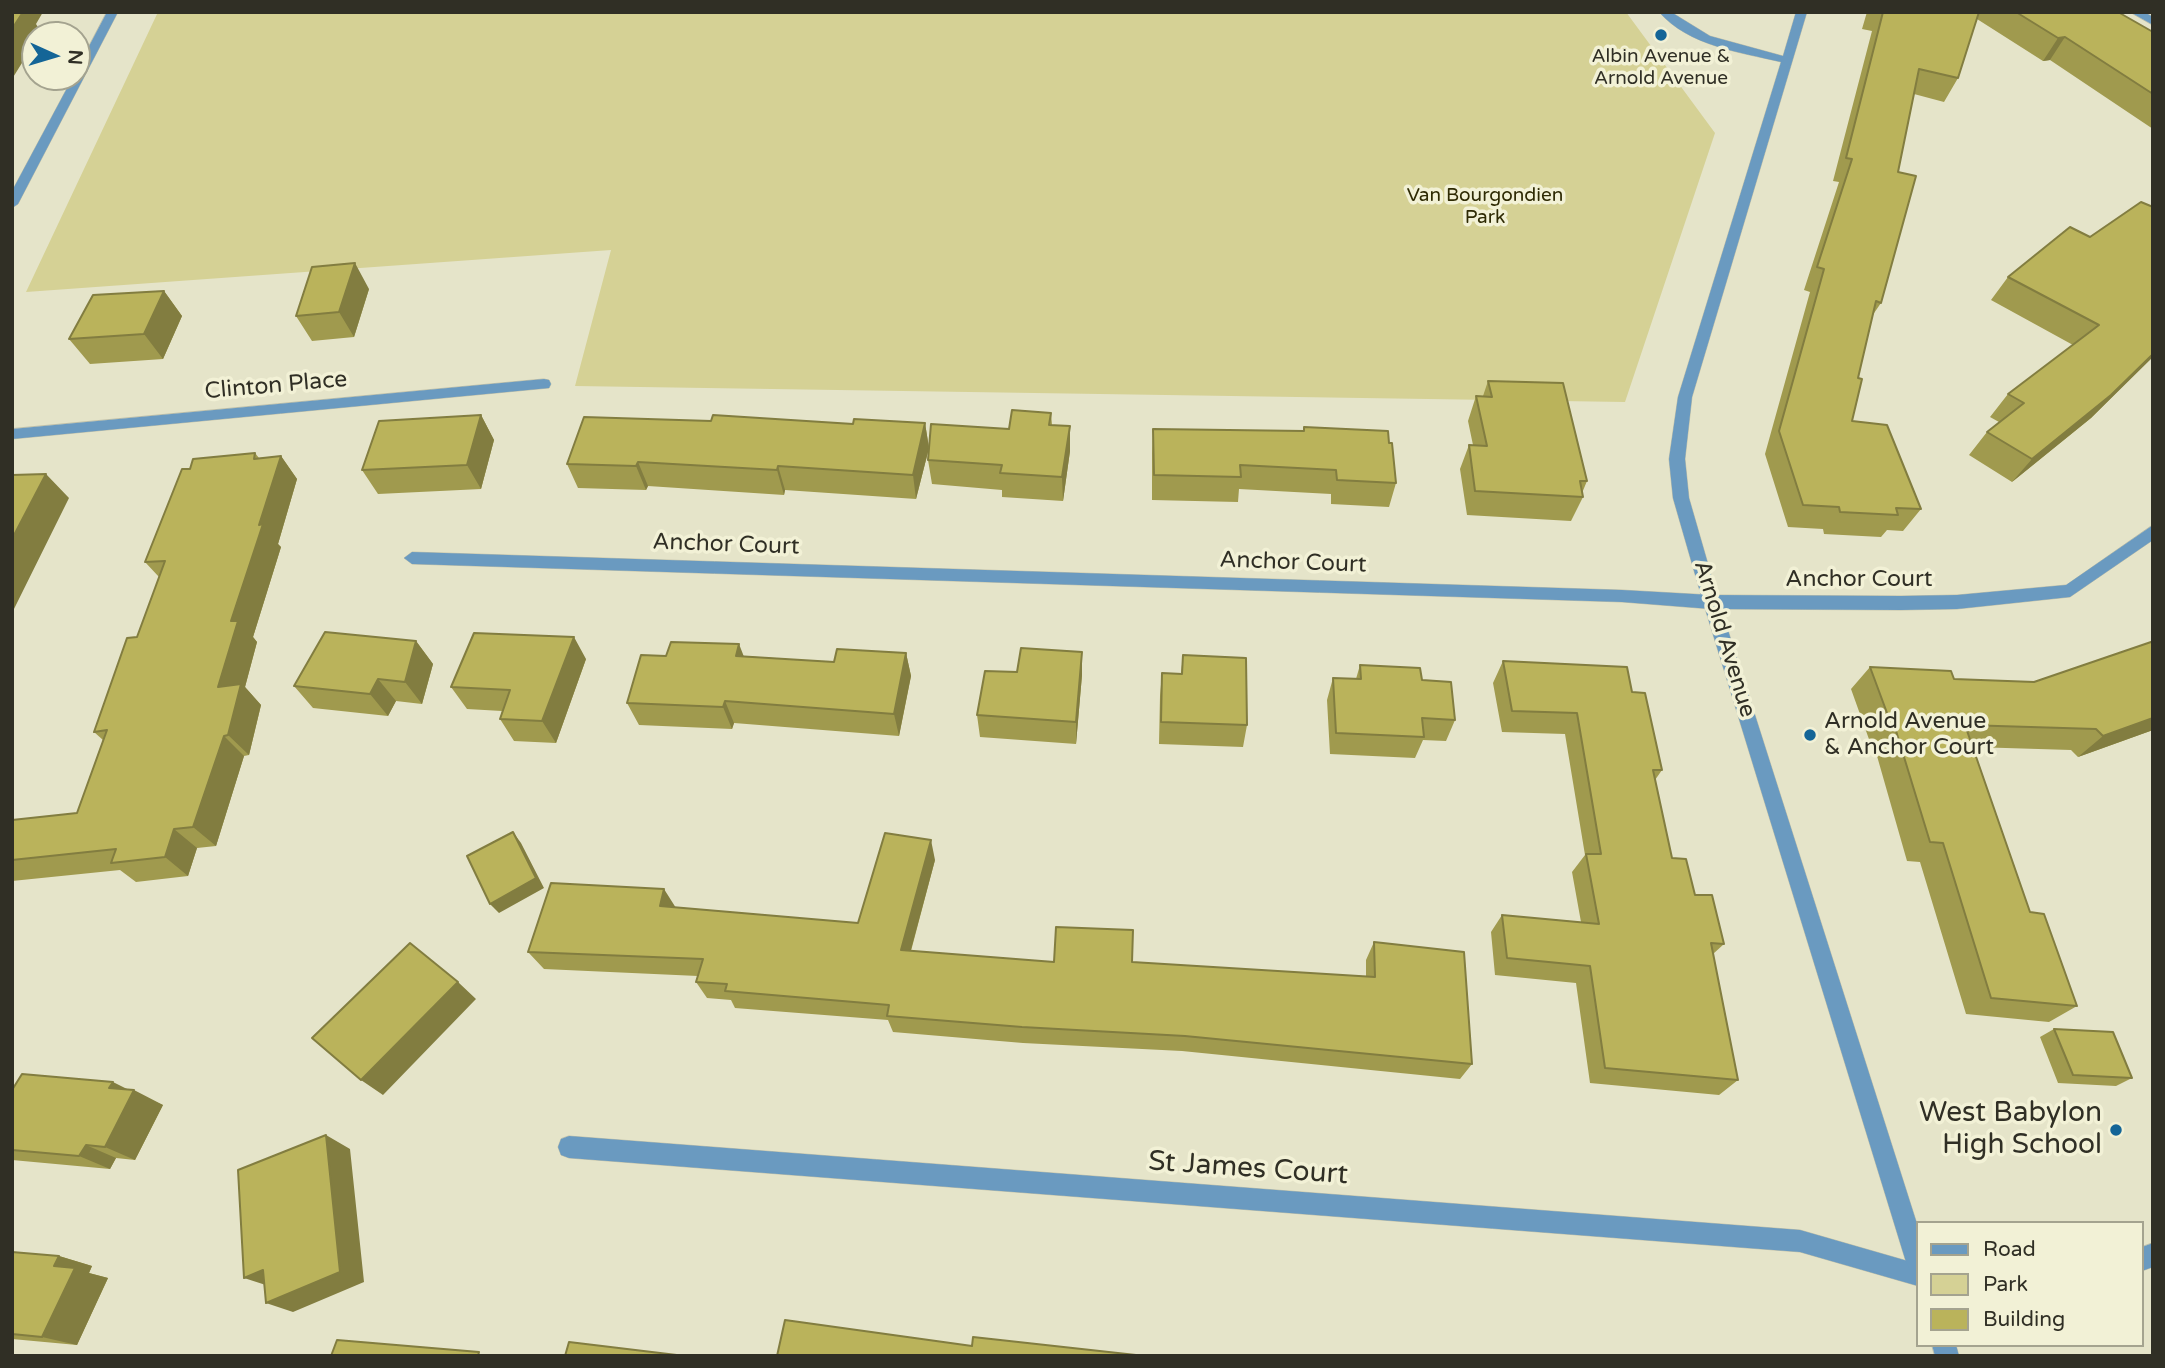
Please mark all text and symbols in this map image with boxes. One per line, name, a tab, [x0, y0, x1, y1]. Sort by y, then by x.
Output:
north arrow	[21, 21, 91, 91]
marker: Albin Avenue & Arnold Avenue	[1653, 27, 1669, 43]
place label: Albin Avenue & Arnold Avenue	[1592, 46, 1730, 90]
text: N	[63, 49, 86, 66]
park label: Van Bourgondien Park	[1407, 185, 1563, 229]
street label: Clinton Place	[204, 366, 348, 406]
street label: Anchor Court	[652, 529, 800, 561]
street label: Anchor Court	[1219, 547, 1367, 579]
street label: Arnold Avenue	[1687, 557, 1761, 721]
street label: Anchor Court	[1785, 566, 1933, 594]
place label: Arnold Avenue & Anchor Court	[1824, 708, 1994, 762]
marker: Arnold Avenue & Anchor Court	[1802, 727, 1818, 743]
place label: West Babylon High School	[1919, 1097, 2102, 1163]
marker: West Babylon High School	[2108, 1122, 2124, 1138]
street label: St James Court	[1147, 1145, 1349, 1193]
legend	[1916, 1221, 2144, 1347]
text: Road	[1983, 1237, 2036, 1262]
text: Park	[1983, 1272, 2028, 1297]
text: Building	[1983, 1307, 2065, 1332]

